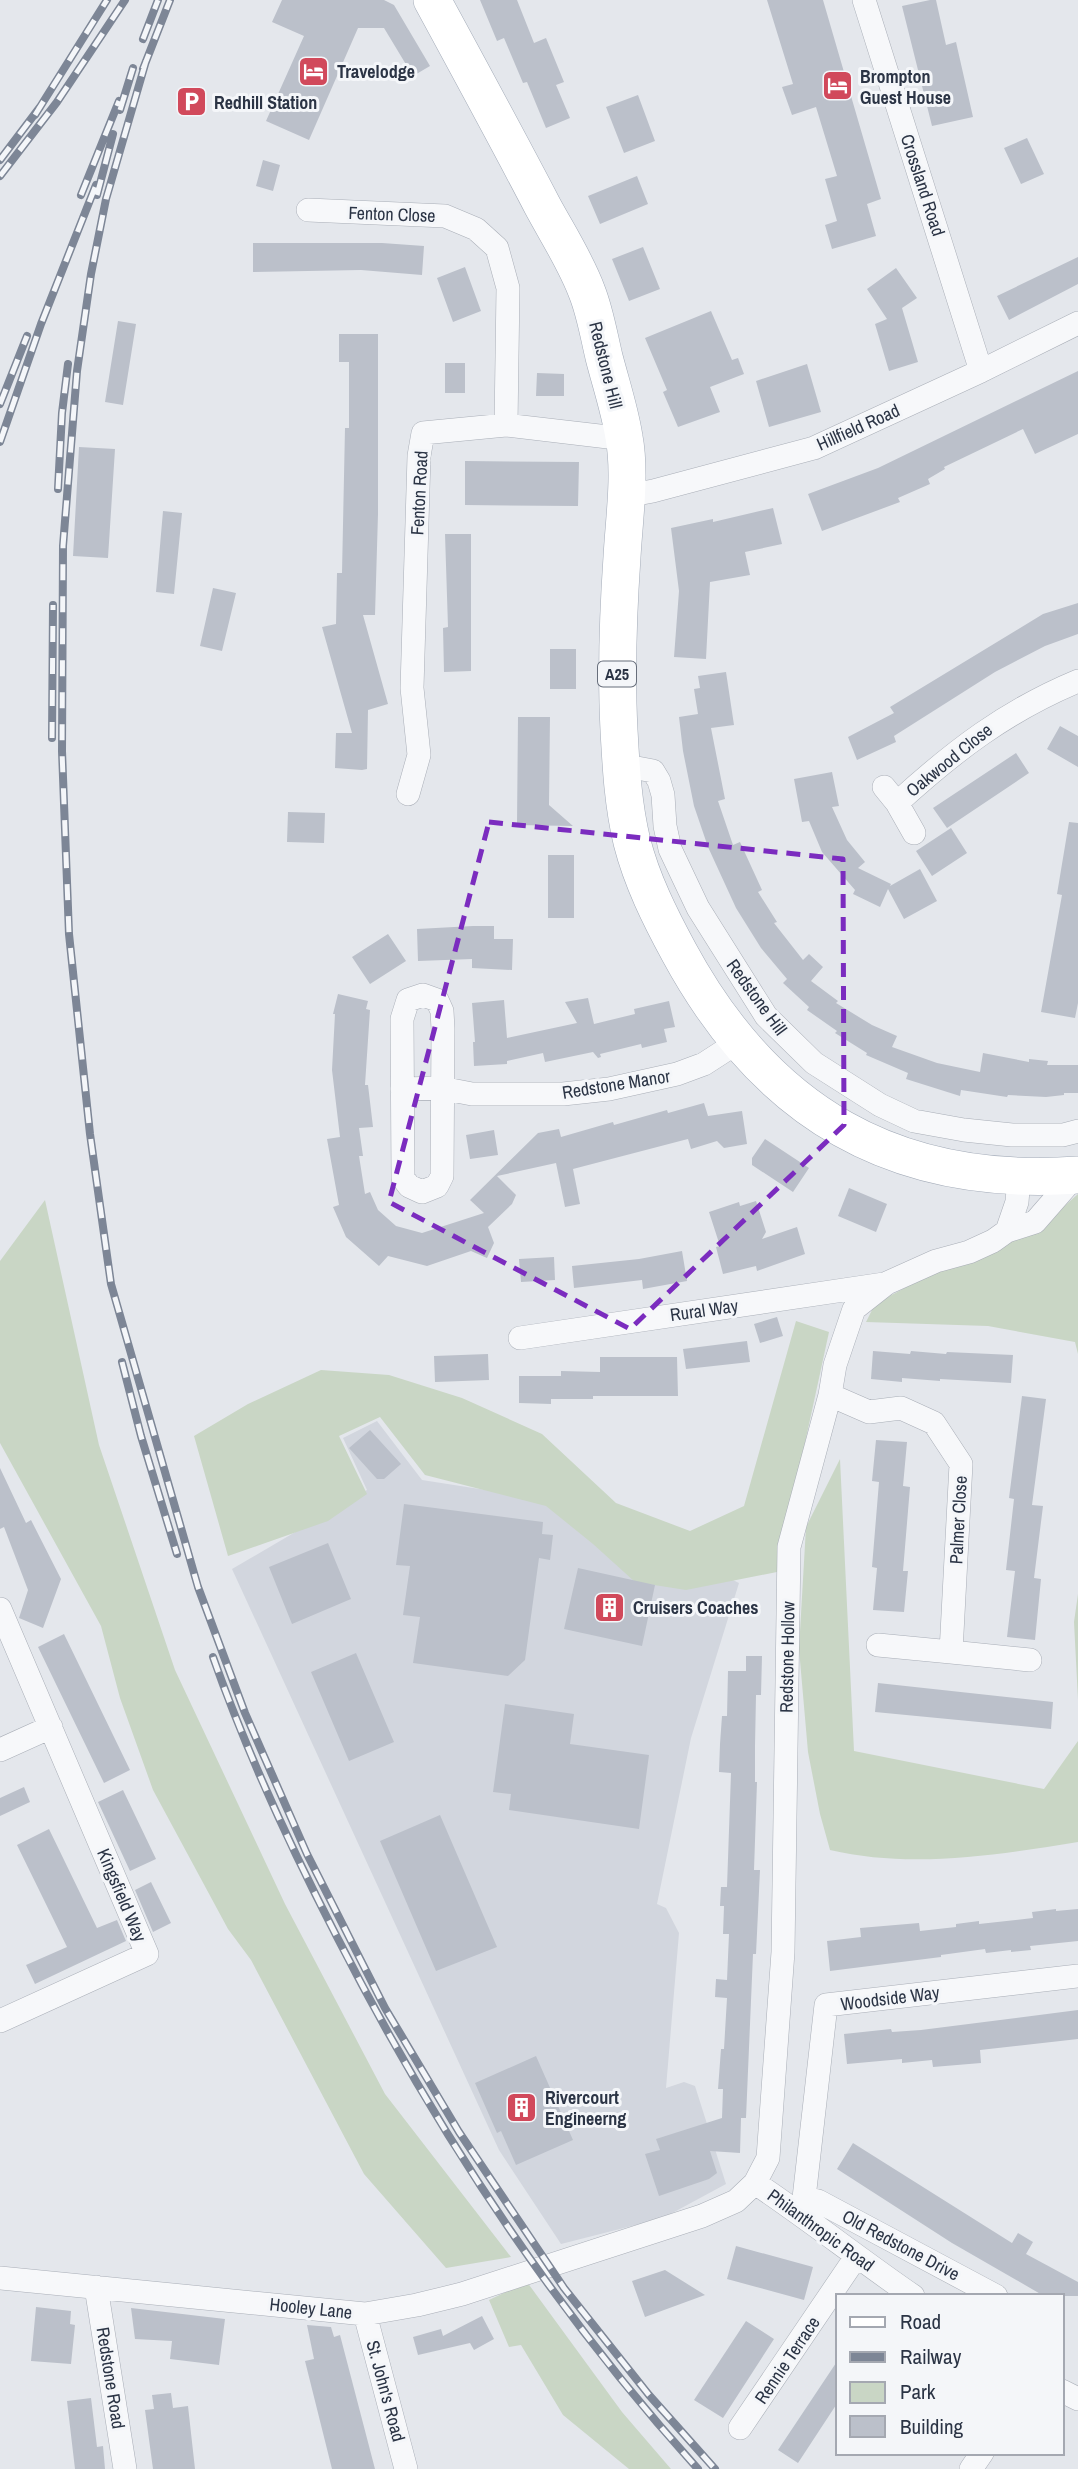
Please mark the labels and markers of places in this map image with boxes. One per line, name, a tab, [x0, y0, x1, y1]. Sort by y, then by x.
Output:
hotel icon: Travelodge	[297, 54, 331, 88]
place label: Travelodge	[337, 59, 415, 84]
place label: Brompton Guest House	[860, 64, 951, 110]
hotel icon: Brompton Guest House	[820, 69, 854, 103]
parking icon: Redhill Station	[174, 85, 208, 119]
place label: Redhill Station	[214, 90, 317, 115]
building icon: Cruisers Coaches	[593, 1590, 627, 1624]
place label: Cruisers Coaches	[633, 1595, 759, 1620]
place label: Rivercourt Engineerng	[545, 2085, 626, 2131]
building icon: Rivercourt Engineerng	[505, 2090, 539, 2124]

